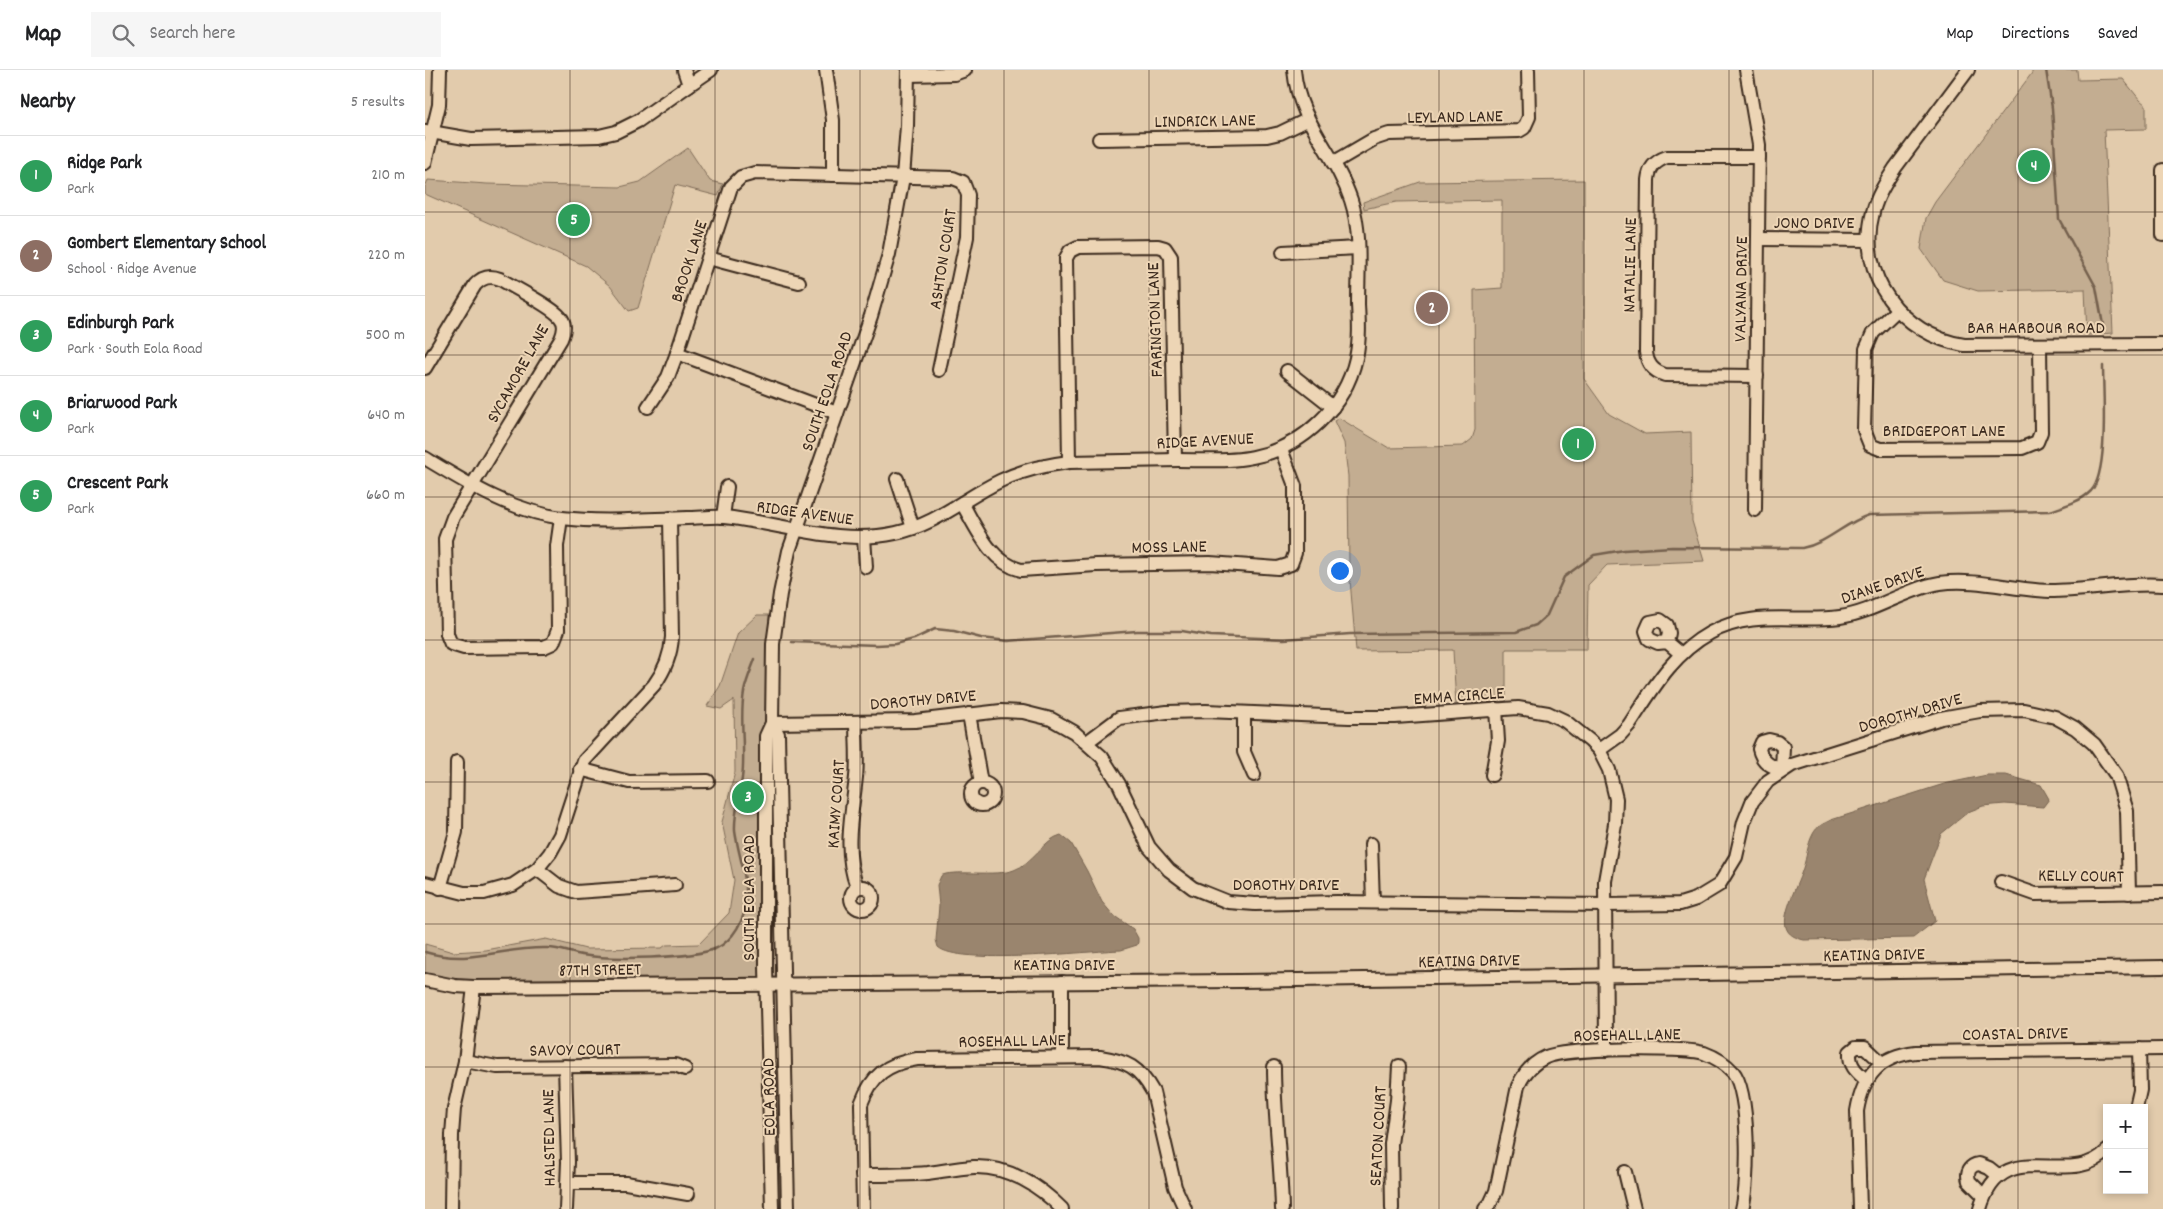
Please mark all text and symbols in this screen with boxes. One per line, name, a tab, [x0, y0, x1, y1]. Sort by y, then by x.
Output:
search box	[91, 12, 441, 57]
text: Map	[25, 18, 61, 52]
icon: search	[109, 21, 137, 49]
text: Search here	[149, 21, 235, 48]
text: Map	[1946, 22, 1973, 47]
text: Directions	[2001, 22, 2070, 47]
text: Saved	[2098, 22, 2138, 47]
text: Nearby	[20, 88, 75, 118]
text: 5 results	[351, 91, 405, 114]
street label: LEYLAND LANE	[1407, 105, 1503, 132]
street label: LINDRICK LANE	[1154, 109, 1256, 136]
pin: 4	[2018, 147, 2050, 185]
text: Ridge Park	[67, 151, 142, 178]
text: 1	[34, 164, 38, 187]
text: 210 m	[371, 164, 405, 187]
text: Park	[67, 178, 94, 201]
pin: 5	[558, 201, 590, 239]
street label: ASHTON COURT	[924, 207, 965, 311]
street label: JONO DRIVE	[1774, 212, 1854, 237]
street label: NATALIE LANE	[1618, 217, 1645, 313]
street label: BROOK LANE	[665, 218, 715, 306]
text: Gombert Elementary School	[67, 231, 266, 258]
street label: VALYANA DRIVE	[1729, 236, 1756, 342]
text: 2	[33, 244, 40, 267]
text: 220 m	[368, 244, 405, 267]
text: School · Ridge Avenue	[67, 258, 197, 281]
street label: FARINGTON LANE	[1142, 262, 1171, 378]
pin: 2	[1416, 289, 1448, 327]
text: Edinburgh Park	[67, 311, 174, 338]
street label: BAR HARBOUR ROAD	[1967, 317, 2105, 342]
street label: SYCAMORE LANE	[482, 320, 557, 428]
text: 3	[32, 324, 40, 347]
text: 500 m	[365, 324, 405, 347]
street label: SOUTH EOLA ROAD	[796, 328, 861, 455]
text: Park · South Eola Road	[67, 338, 203, 361]
text: Briarwood Park	[67, 391, 177, 418]
text: 4	[33, 404, 39, 427]
text: 640 m	[367, 404, 405, 427]
text: Park	[67, 418, 94, 441]
street label: BRIDGEPORT LANE	[1883, 420, 2005, 445]
pin: 1	[1562, 425, 1594, 463]
street label: RIDGE AVENUE	[1156, 427, 1254, 458]
text: Crescent Park	[67, 471, 168, 498]
text: 5	[32, 484, 40, 507]
text: 660 m	[366, 484, 405, 507]
street label: RIDGE AVENUE	[755, 495, 855, 534]
text: Park	[67, 498, 94, 521]
street label: MOSS LANE	[1131, 535, 1207, 562]
your location	[1327, 558, 1353, 584]
street label: DIANE DRIVE	[1838, 560, 1928, 612]
street label: EMMA CIRCLE	[1413, 682, 1505, 713]
street label: DOROTHY DRIVE	[869, 684, 977, 719]
street label: DOROTHY DRIVE	[1856, 688, 1965, 741]
street label: KAIMY COURT	[822, 759, 853, 849]
pin: 3	[732, 778, 764, 816]
street label: SOUTH EOLA ROAD	[738, 835, 763, 961]
street label: KELLY COURT	[2038, 864, 2124, 891]
street label: DOROTHY DRIVE	[1233, 874, 1339, 899]
street label: KEATING DRIVE	[1823, 943, 1925, 970]
street label: KEATING DRIVE	[1418, 949, 1520, 976]
street label: KEATING DRIVE	[1013, 954, 1115, 979]
street label: 87TH STREET	[559, 958, 641, 985]
street label: COASTAL DRIVE	[1962, 1022, 2068, 1049]
street label: ROSEHALL LANE	[1573, 1023, 1681, 1050]
street label: ROSEHALL LANE	[958, 1029, 1066, 1056]
street label: SAVOY COURT	[529, 1038, 621, 1065]
street label: EOLA ROAD	[757, 1058, 784, 1136]
street label: SEATON COURT	[1364, 1085, 1395, 1187]
street label: HALSTED LANE	[537, 1089, 564, 1187]
map controls	[2103, 1104, 2148, 1194]
button: +	[2103, 1104, 2148, 1149]
button: −	[2103, 1149, 2148, 1194]

